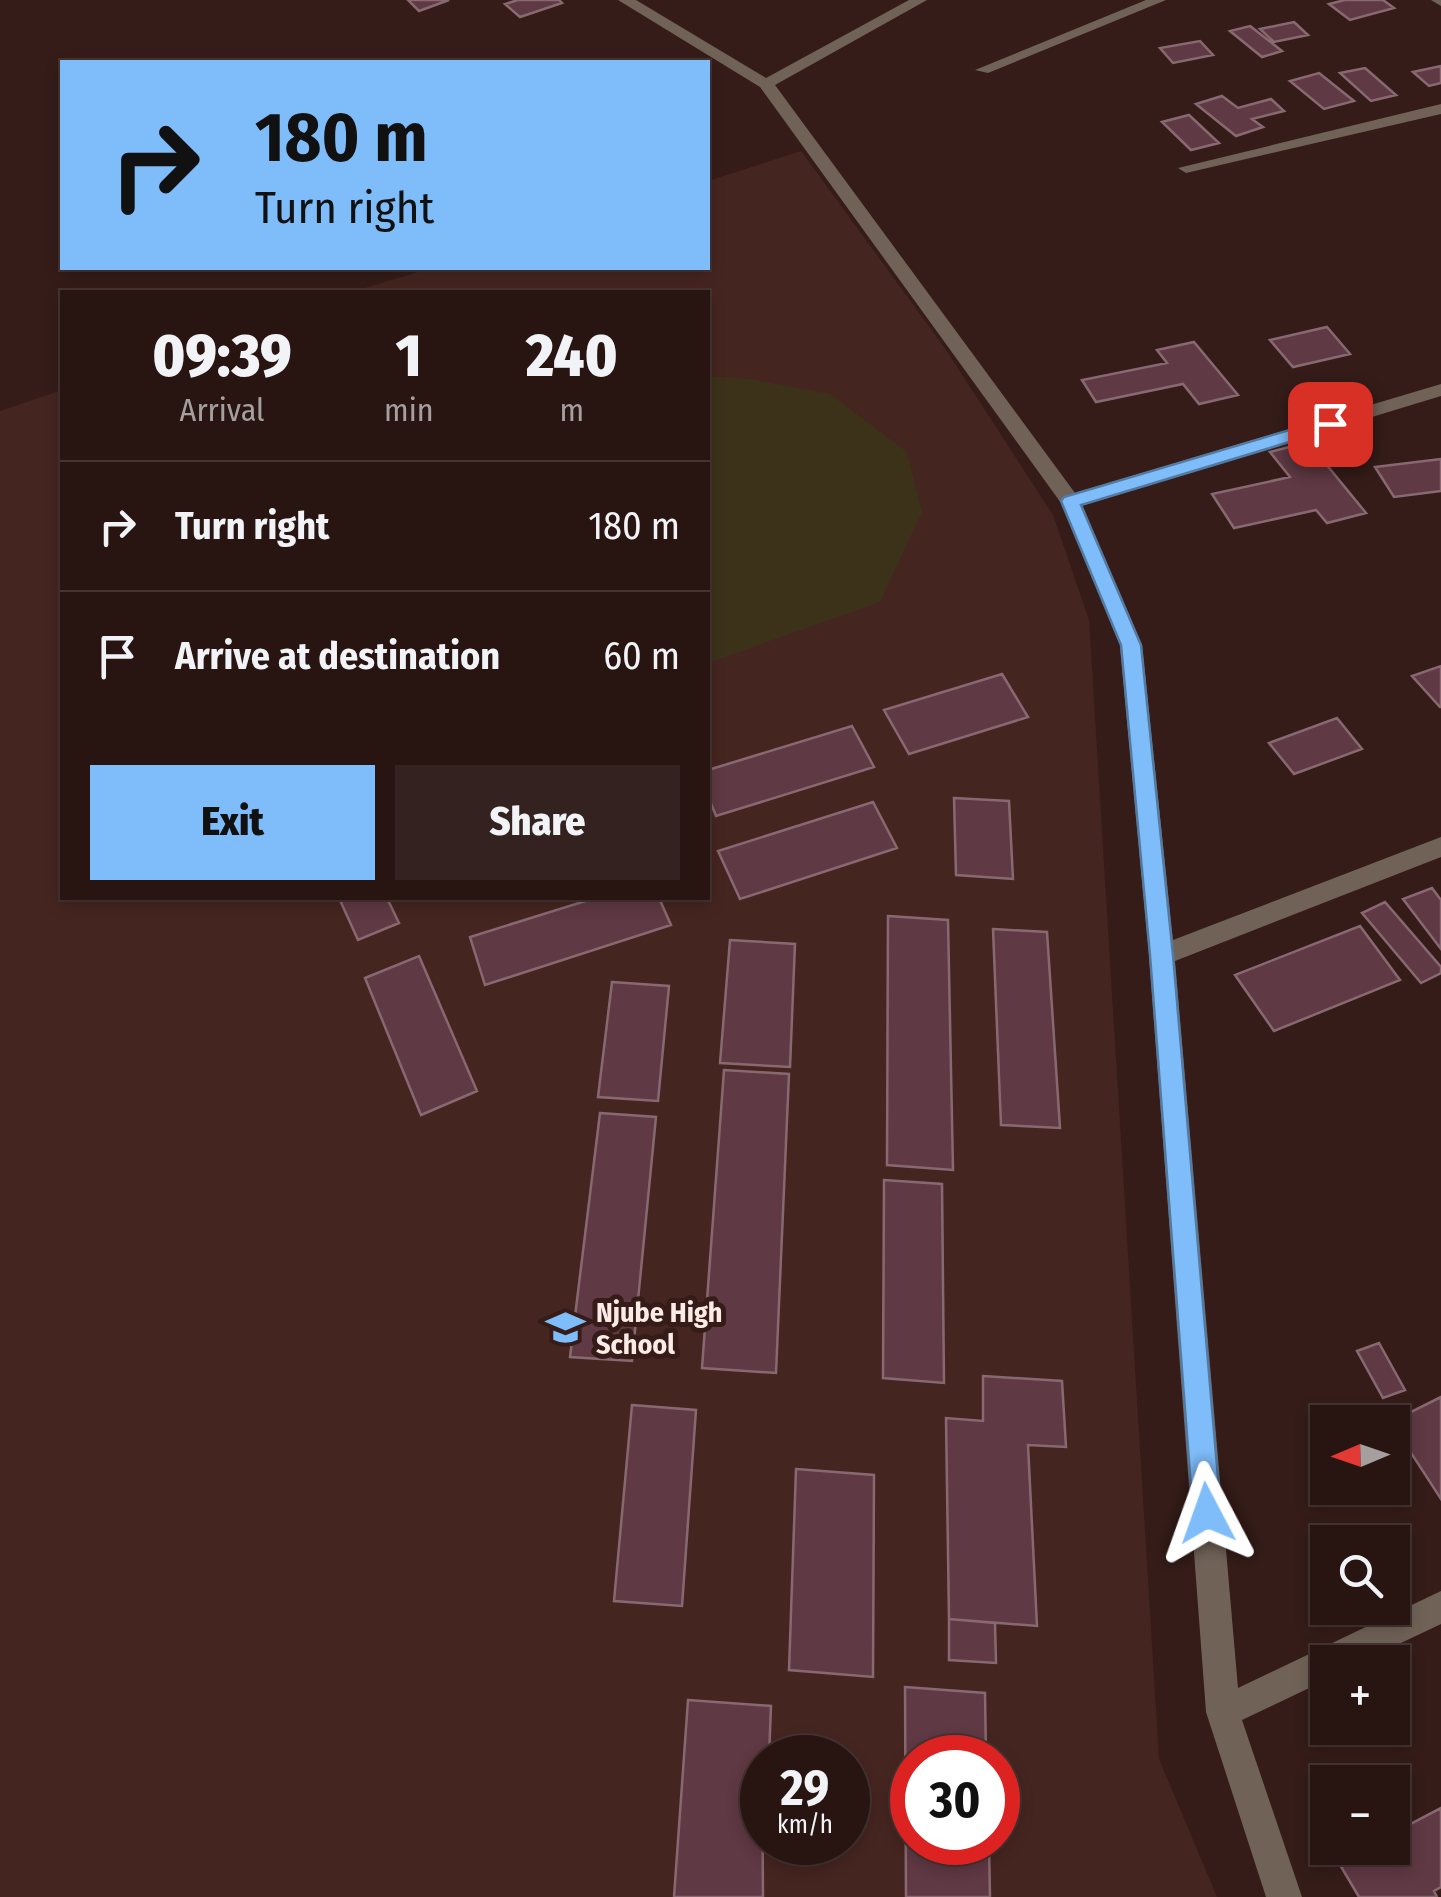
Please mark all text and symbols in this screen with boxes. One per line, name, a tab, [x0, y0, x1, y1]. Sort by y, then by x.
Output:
text: 180 m	[255, 96, 428, 180]
icon: right	[90, 100, 220, 230]
text: Turn right	[255, 181, 434, 235]
text: 09:39	[152, 320, 292, 392]
text: 1	[396, 320, 422, 392]
text: 240	[526, 320, 618, 392]
pin	[1288, 382, 1373, 467]
text: Arrival	[180, 391, 264, 429]
text: min	[384, 391, 434, 429]
text: m	[560, 391, 584, 429]
icon: arrive	[1303, 397, 1358, 452]
icon: right	[90, 499, 145, 554]
text: Turn right	[175, 503, 329, 549]
text: 180 m	[588, 503, 680, 549]
icon: arrive	[90, 629, 145, 684]
text: Arrive at destination	[175, 633, 500, 679]
text: 60 m	[603, 633, 680, 679]
button: Exit	[90, 765, 375, 880]
button: Share	[395, 765, 680, 880]
place label: Njube High School	[596, 1296, 722, 1361]
school or university icon: Njube High School	[545, 1307, 587, 1349]
north arrow	[1310, 1405, 1410, 1505]
map controls	[1310, 1405, 1410, 1865]
position arrow	[1155, 1461, 1259, 1565]
button: search	[1310, 1525, 1410, 1625]
button: +	[1310, 1645, 1410, 1745]
speed limit sign: 30	[890, 1735, 1020, 1865]
text: 29	[781, 1758, 829, 1818]
button: −	[1310, 1765, 1410, 1865]
text: km/h	[777, 1810, 833, 1840]

